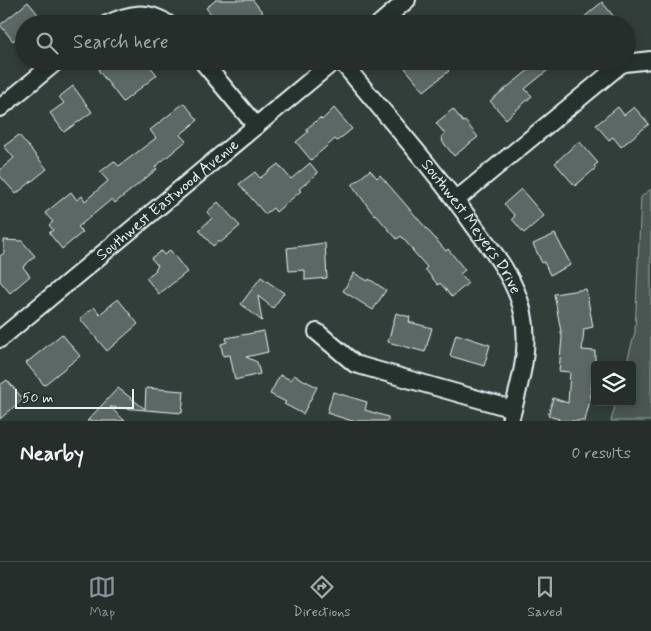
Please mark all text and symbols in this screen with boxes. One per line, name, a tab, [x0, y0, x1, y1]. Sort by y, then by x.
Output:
search box	[15, 15, 636, 70]
icon: search	[33, 29, 61, 57]
text: Search here	[73, 30, 169, 55]
street label: Southwest Eastwood Avenue	[92, 134, 244, 265]
street label: Southwest Meyers Drive	[416, 154, 526, 297]
map controls	[591, 361, 636, 406]
button: layers	[591, 361, 636, 406]
scale bar	[15, 386, 134, 409]
text: 50 m	[22, 389, 53, 407]
text: Nearby	[20, 440, 84, 468]
text: 0 results	[571, 443, 631, 464]
tab: Map	[88, 573, 116, 621]
tab: Directions	[293, 573, 351, 621]
tab: Saved	[527, 573, 563, 621]

